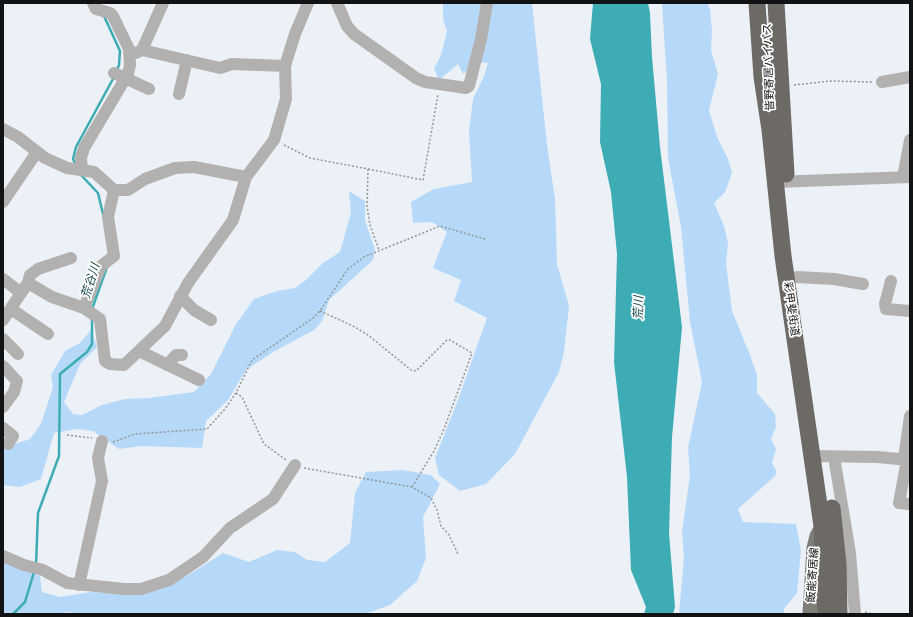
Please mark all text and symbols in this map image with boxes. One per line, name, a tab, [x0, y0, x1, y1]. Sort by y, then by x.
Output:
street label: 皆野寄居バイパス	[761, 23, 777, 111]
water label: 荒谷川	[79, 262, 103, 300]
street label: 彩甲斐街道	[781, 281, 801, 337]
water label: 荒川	[632, 296, 646, 320]
street label: 飯能寄居線	[804, 547, 822, 603]

